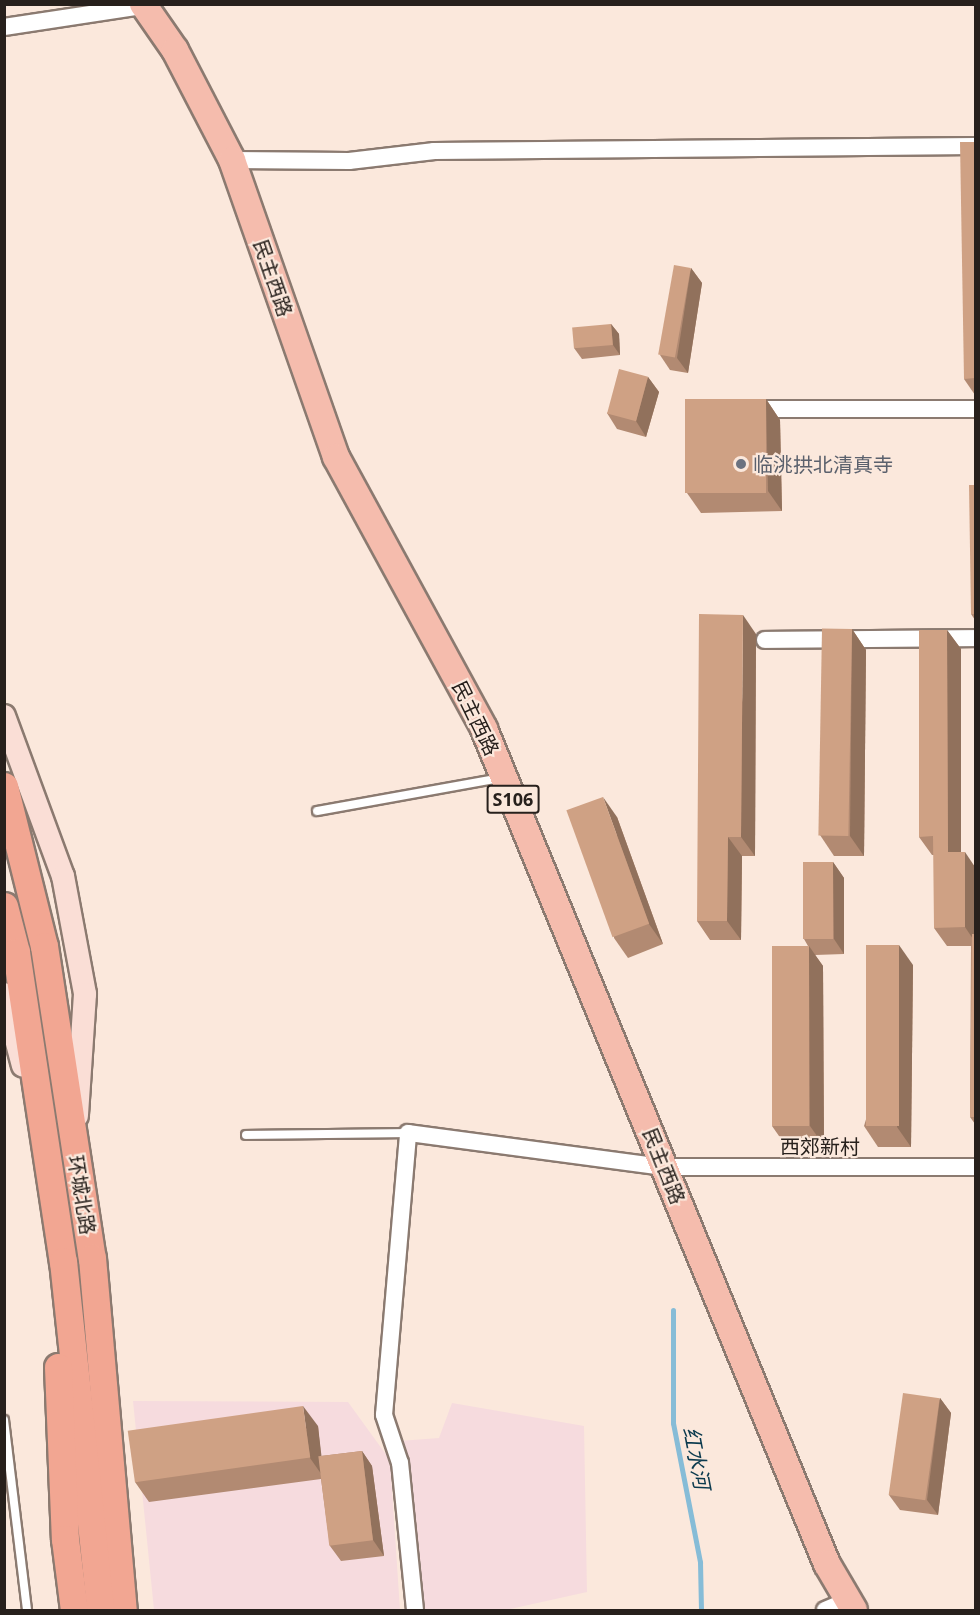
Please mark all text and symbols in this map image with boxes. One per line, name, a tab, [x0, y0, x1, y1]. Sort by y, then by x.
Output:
street label: 民主西路	[249, 236, 297, 320]
place label: 临洮拱北清真寺	[753, 452, 893, 476]
marker: 临洮拱北清真寺	[734, 457, 748, 471]
street label: 民主西路	[448, 677, 504, 759]
road number: S106	[486, 784, 540, 814]
street label: 民主西路	[638, 1124, 690, 1208]
street label: 西郊新村	[780, 1134, 860, 1158]
street label: 环城北路	[64, 1154, 100, 1236]
water label: 红水河	[679, 1425, 715, 1491]

